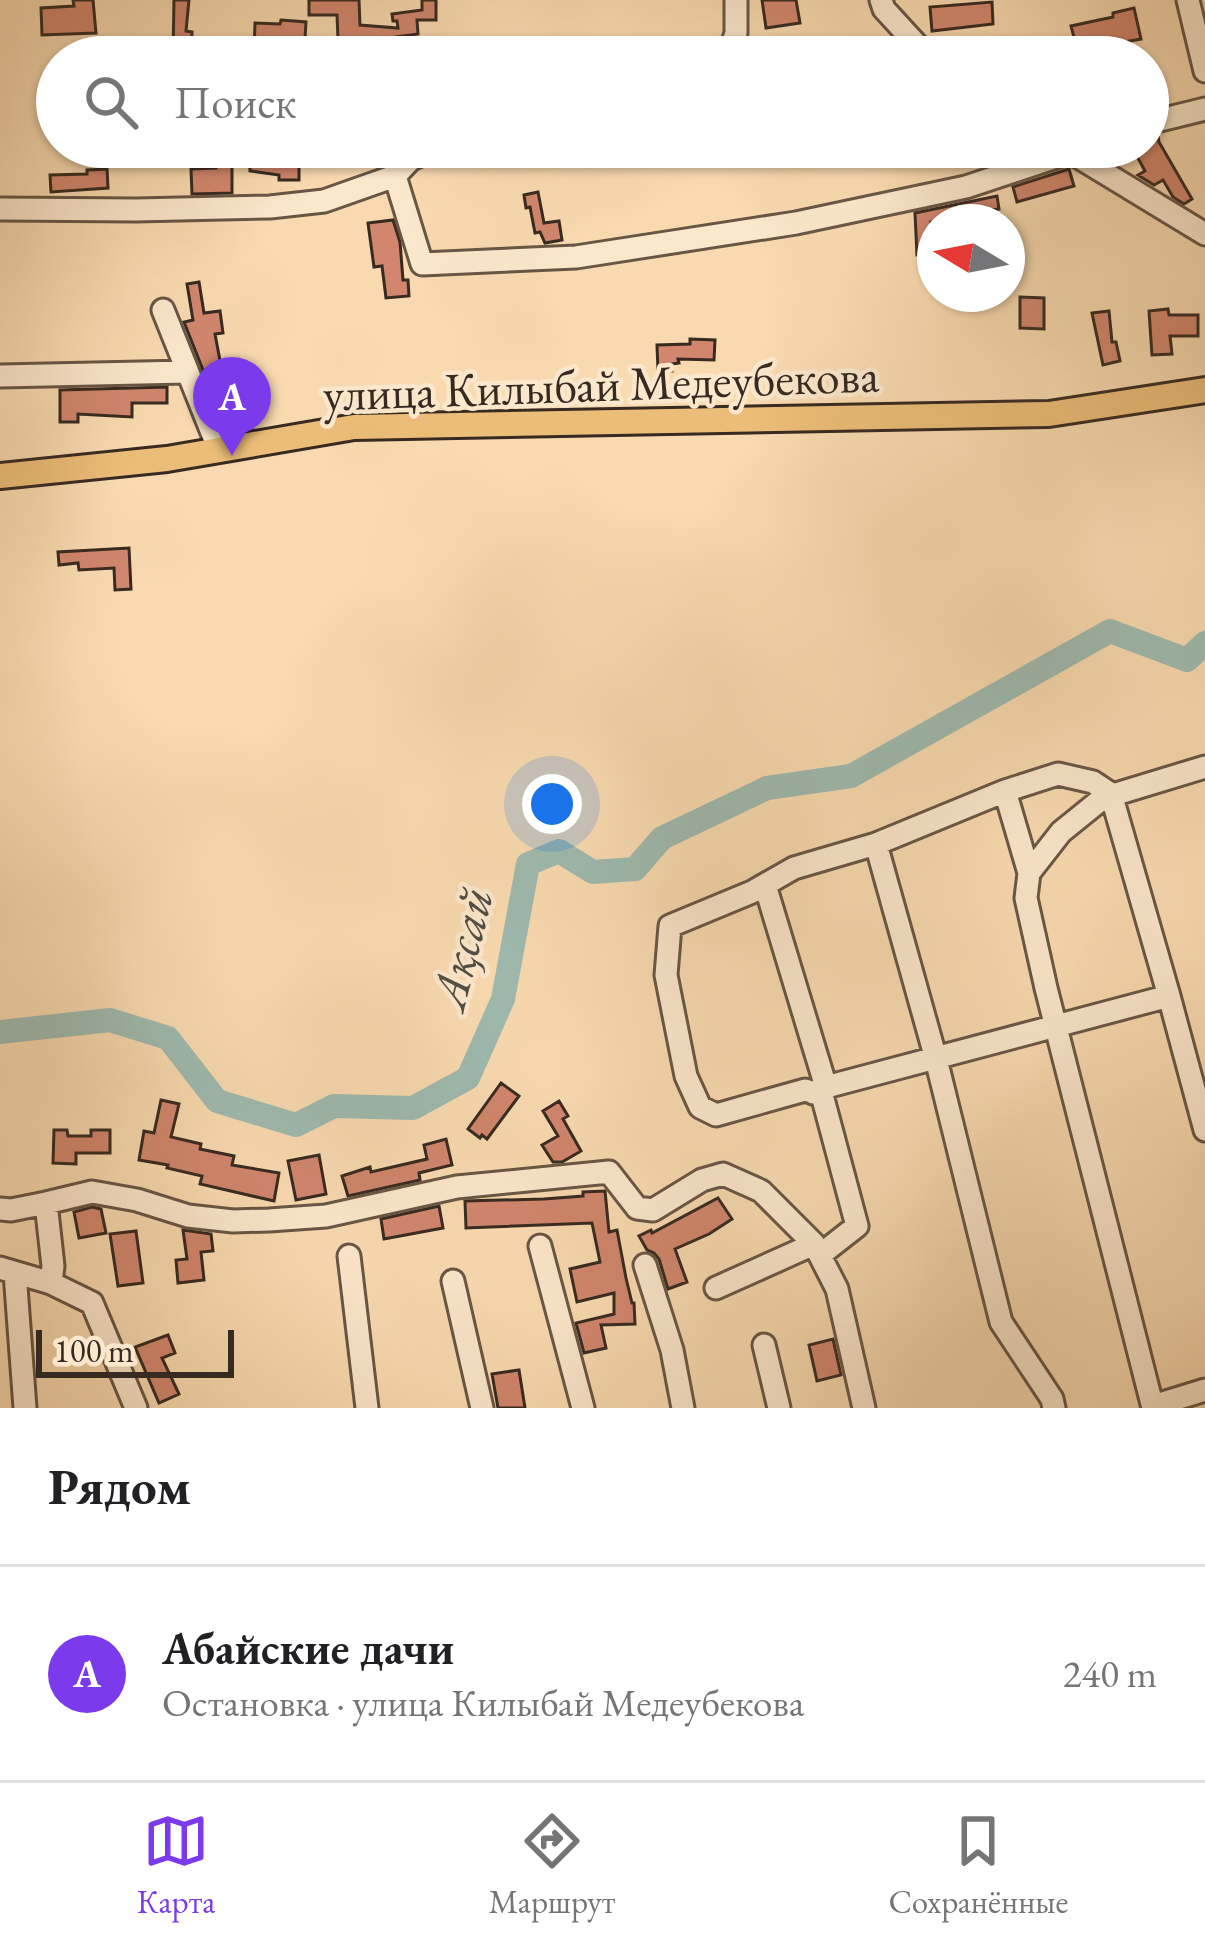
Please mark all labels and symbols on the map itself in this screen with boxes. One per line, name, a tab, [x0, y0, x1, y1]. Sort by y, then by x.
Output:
north arrow	[917, 204, 1025, 312]
street label: улица Килыбай Медеубекова	[322, 343, 881, 425]
pin: A	[193, 357, 271, 456]
your location	[522, 774, 582, 834]
water label: Ақсай	[413, 880, 508, 1020]
scale bar	[36, 1324, 234, 1377]

